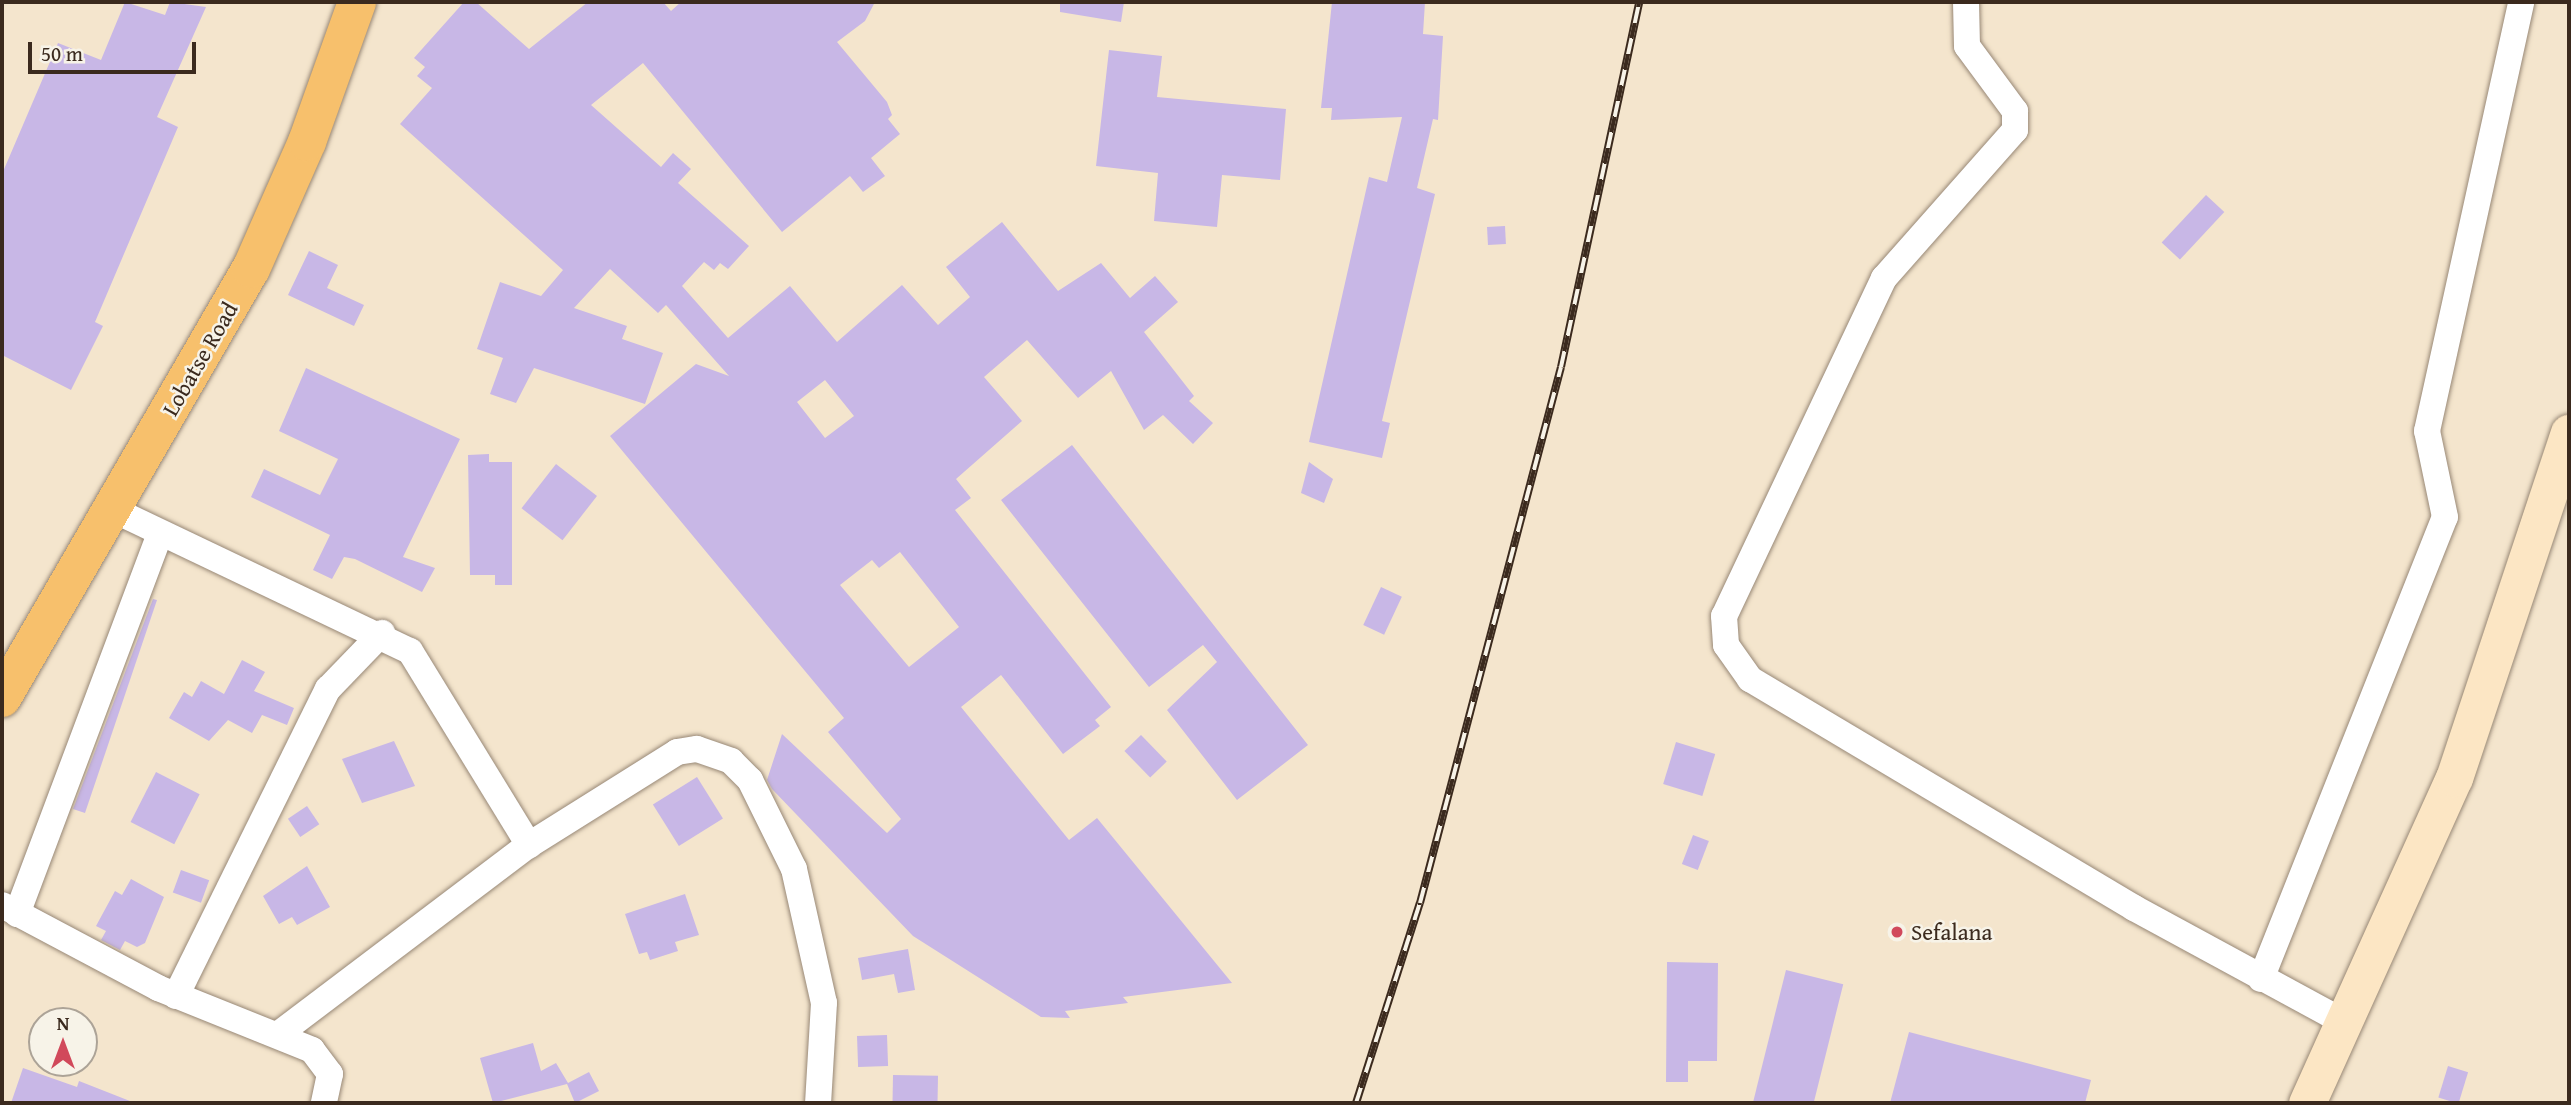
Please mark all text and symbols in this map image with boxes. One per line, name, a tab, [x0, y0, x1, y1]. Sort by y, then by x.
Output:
scale bar	[32, 28, 200, 72]
text: 50 m	[41, 38, 83, 69]
street label: Lobatse Road	[156, 297, 244, 421]
place label: Sefalana	[1911, 918, 1992, 946]
marker: Sefalana	[1889, 924, 1905, 940]
north arrow	[28, 1007, 98, 1077]
text: N	[57, 1009, 69, 1037]

